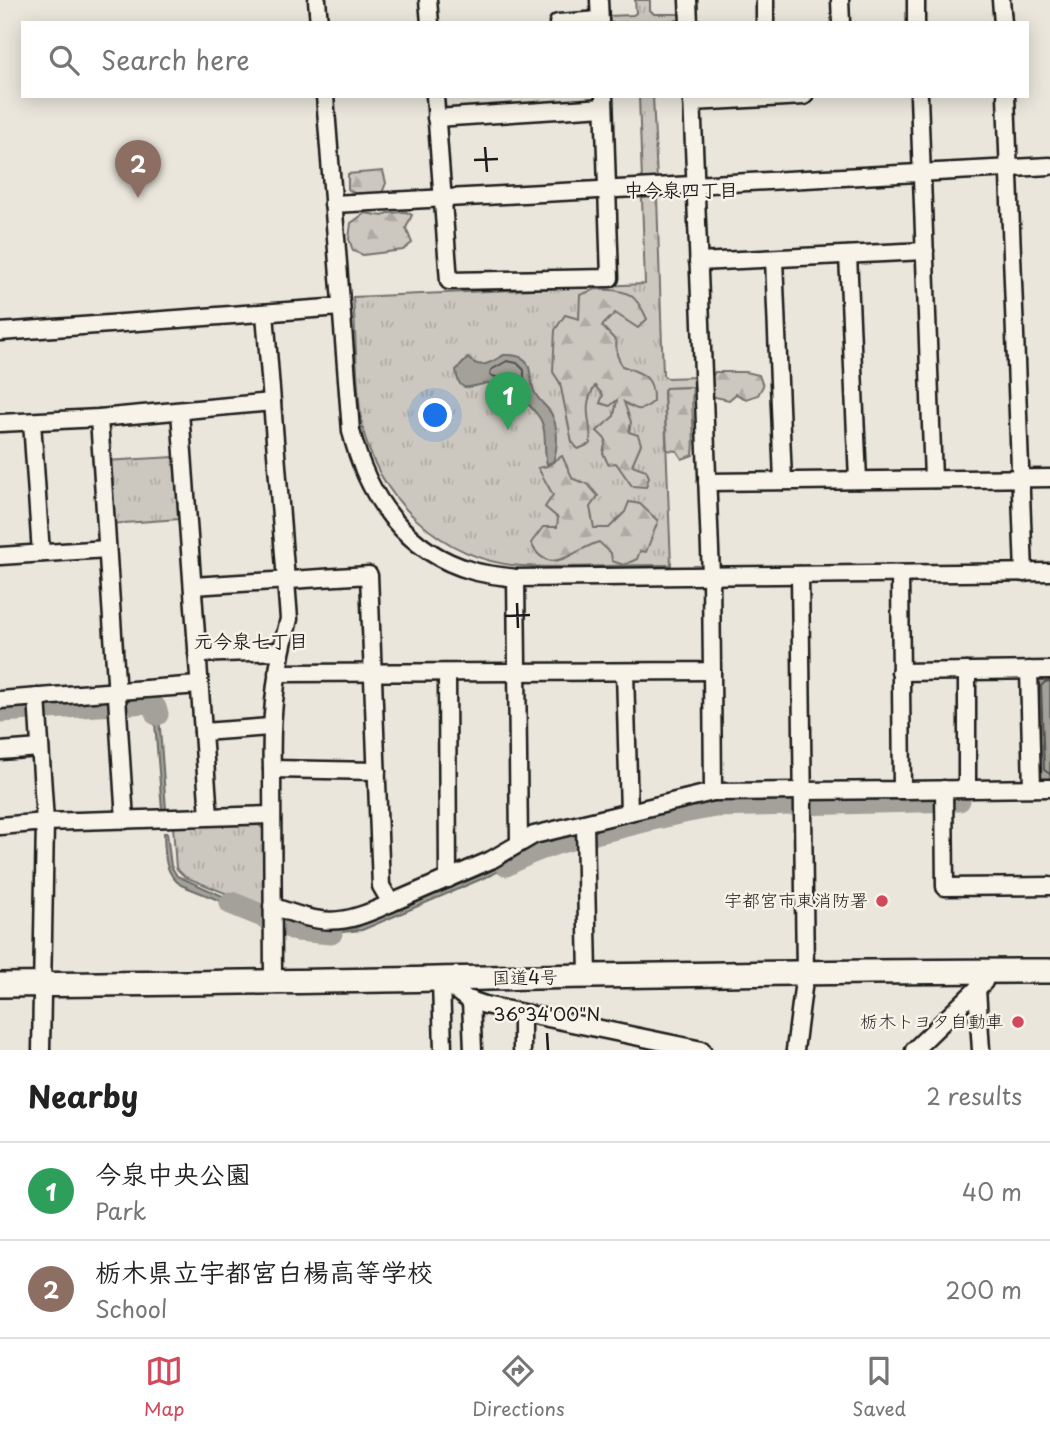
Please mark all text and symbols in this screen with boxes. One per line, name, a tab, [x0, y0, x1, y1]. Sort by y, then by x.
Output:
search box	[21, 21, 1029, 98]
text: Search here	[101, 40, 250, 79]
icon: search	[45, 41, 83, 79]
pin: 2	[115, 140, 161, 198]
district label: 中今泉四丁目	[624, 175, 738, 203]
pin: 1	[485, 372, 531, 430]
your location	[418, 398, 452, 432]
district label: 元今泉七丁目	[194, 626, 308, 654]
place label: 宇都宮市東消防署	[724, 886, 868, 913]
marker: 宇都宮市東消防署	[874, 893, 890, 909]
street label: 国道4号	[492, 962, 558, 991]
text: 36°34'00"N	[494, 1000, 600, 1027]
place label: 栃木トヨタ自動車	[860, 1007, 1004, 1034]
marker: 栃木トヨタ自動車	[1010, 1014, 1026, 1030]
text: Nearby	[28, 1073, 138, 1118]
text: 2 results	[926, 1078, 1022, 1113]
text: 今泉中央公園	[95, 1154, 251, 1193]
text: 1	[46, 1174, 57, 1209]
text: 40 m	[962, 1174, 1022, 1209]
text: Park	[95, 1193, 146, 1228]
text: 栃木県立宇都宮白楊高等学校	[95, 1252, 433, 1291]
text: 2	[43, 1272, 59, 1307]
text: 200 m	[945, 1272, 1022, 1307]
text: School	[95, 1291, 167, 1326]
tab: Map	[144, 1352, 184, 1422]
tab: Directions	[472, 1352, 565, 1422]
tab: Saved	[852, 1352, 906, 1422]

